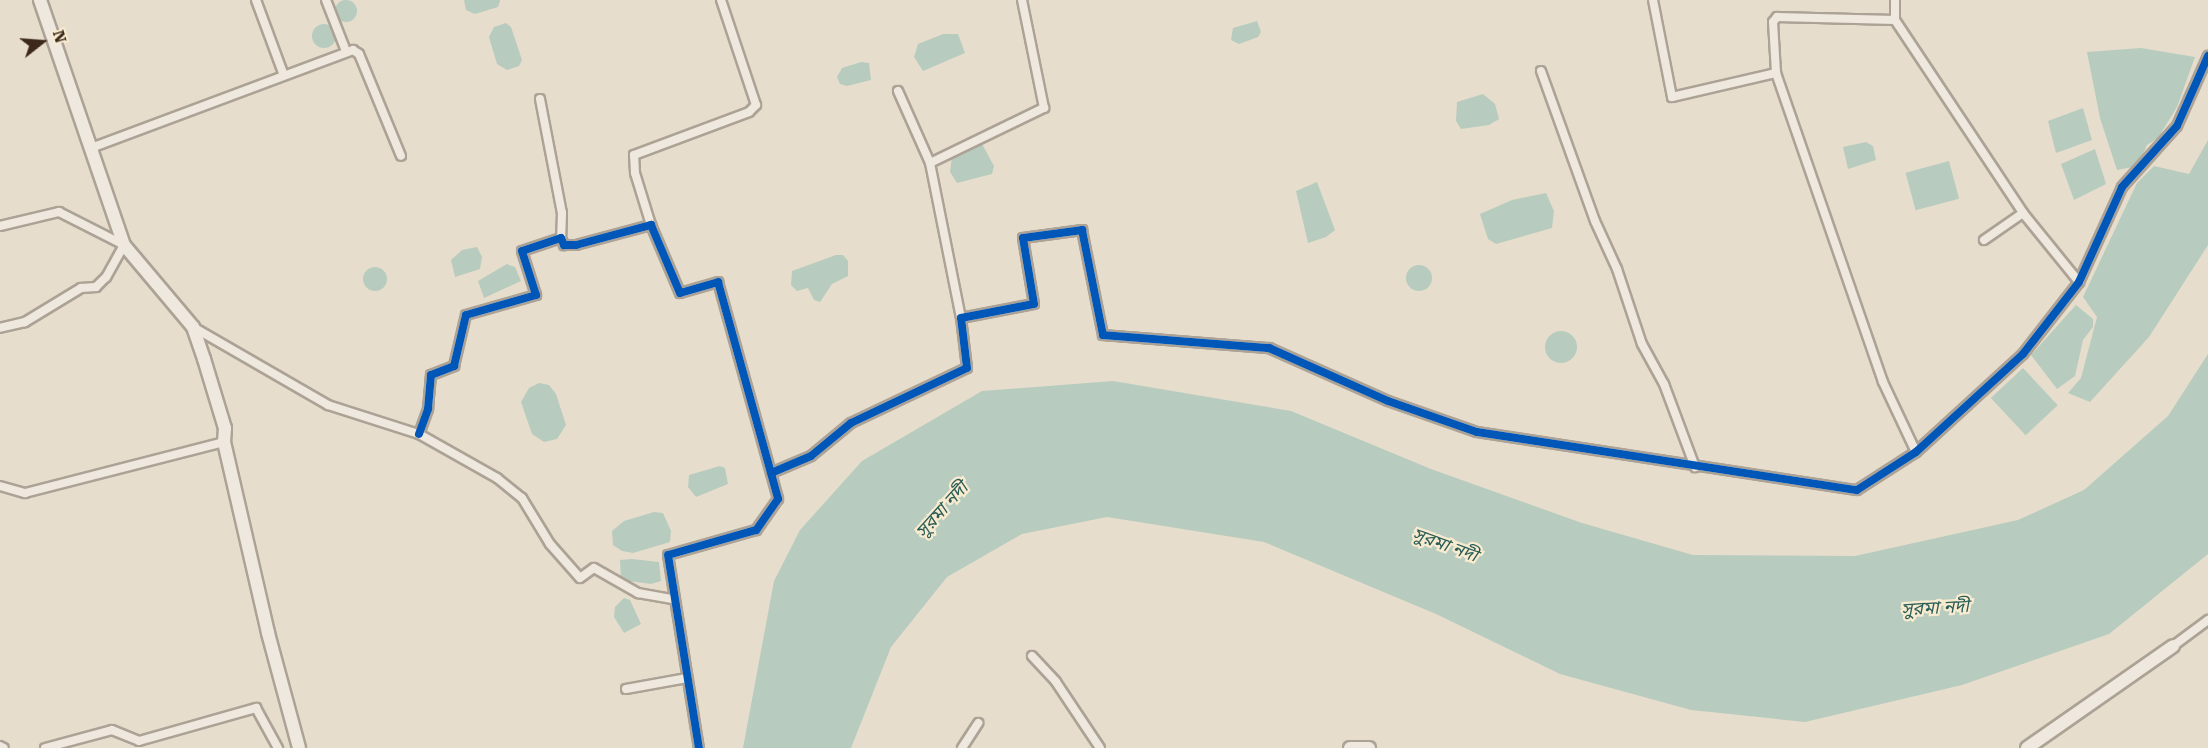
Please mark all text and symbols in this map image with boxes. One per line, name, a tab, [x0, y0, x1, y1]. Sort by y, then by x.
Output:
north arrow	[12, 12, 72, 72]
text: N	[49, 28, 71, 45]
water label: সুরমা নদী	[911, 478, 973, 542]
water label: সুরমা নদী	[1409, 523, 1481, 567]
water label: সুরমা নদী	[1901, 595, 1969, 621]

